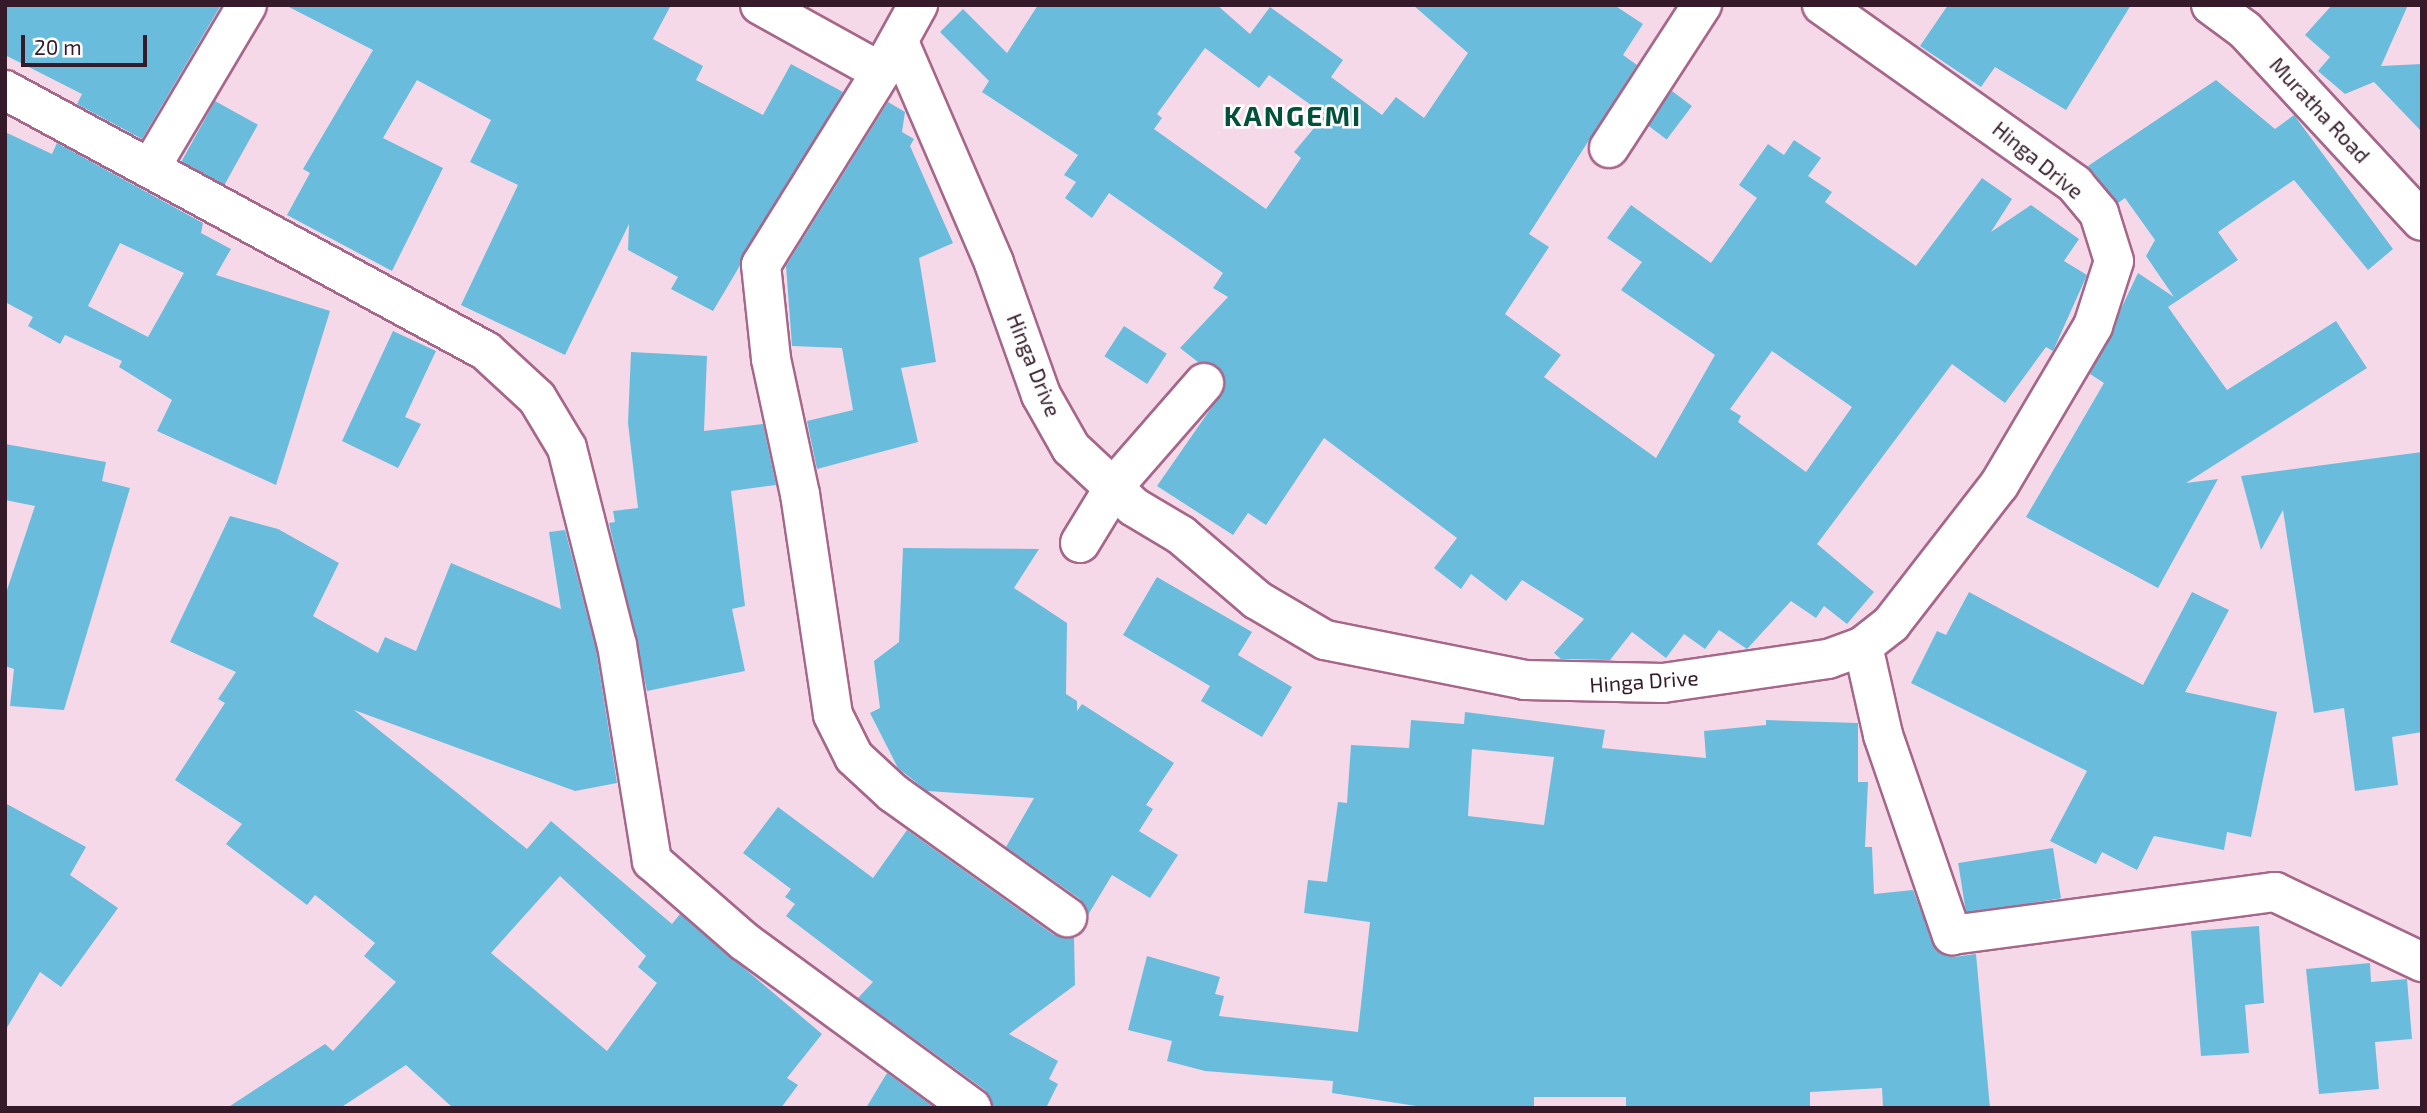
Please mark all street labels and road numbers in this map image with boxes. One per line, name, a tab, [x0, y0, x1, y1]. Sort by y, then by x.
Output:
street label: Muratha Road	[2265, 52, 2375, 168]
street label: Hinga Drive	[1988, 116, 2088, 204]
street label: Hinga Drive	[1002, 310, 1066, 420]
street label: Hinga Drive	[1589, 665, 1699, 697]

